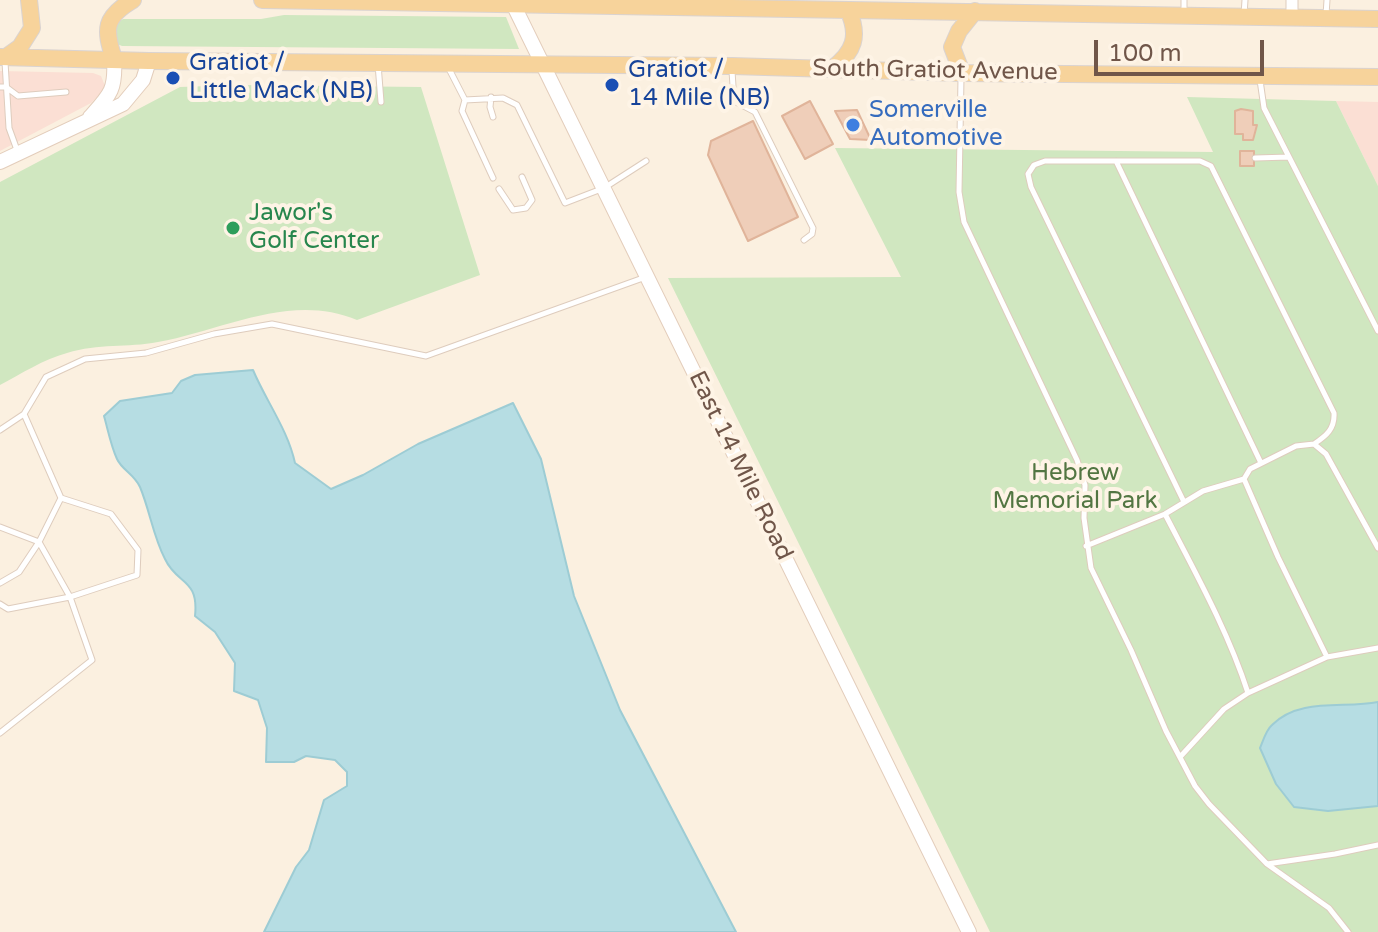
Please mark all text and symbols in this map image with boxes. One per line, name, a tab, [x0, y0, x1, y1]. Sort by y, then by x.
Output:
scale bar	[1098, 24, 1268, 74]
text: 100 m	[1108, 39, 1182, 68]
place label: Gratiot / Little Mack (NB)	[189, 50, 373, 106]
street label: South Gratiot Avenue	[812, 54, 1058, 88]
place label: Gratiot / 14 Mile (NB)	[628, 57, 770, 113]
marker: Gratiot / Little Mack (NB)	[164, 69, 182, 87]
marker: Gratiot / 14 Mile (NB)	[603, 76, 621, 94]
place label: Somerville Automotive	[869, 97, 1003, 153]
marker: Somerville Automotive	[844, 116, 862, 134]
place label: Jawor's Golf Center	[249, 200, 379, 256]
marker: Jawor's Golf Center	[224, 219, 242, 237]
street label: East 14 Mile Road	[682, 367, 798, 565]
park label: Hebrew Memorial Park	[992, 460, 1158, 516]

